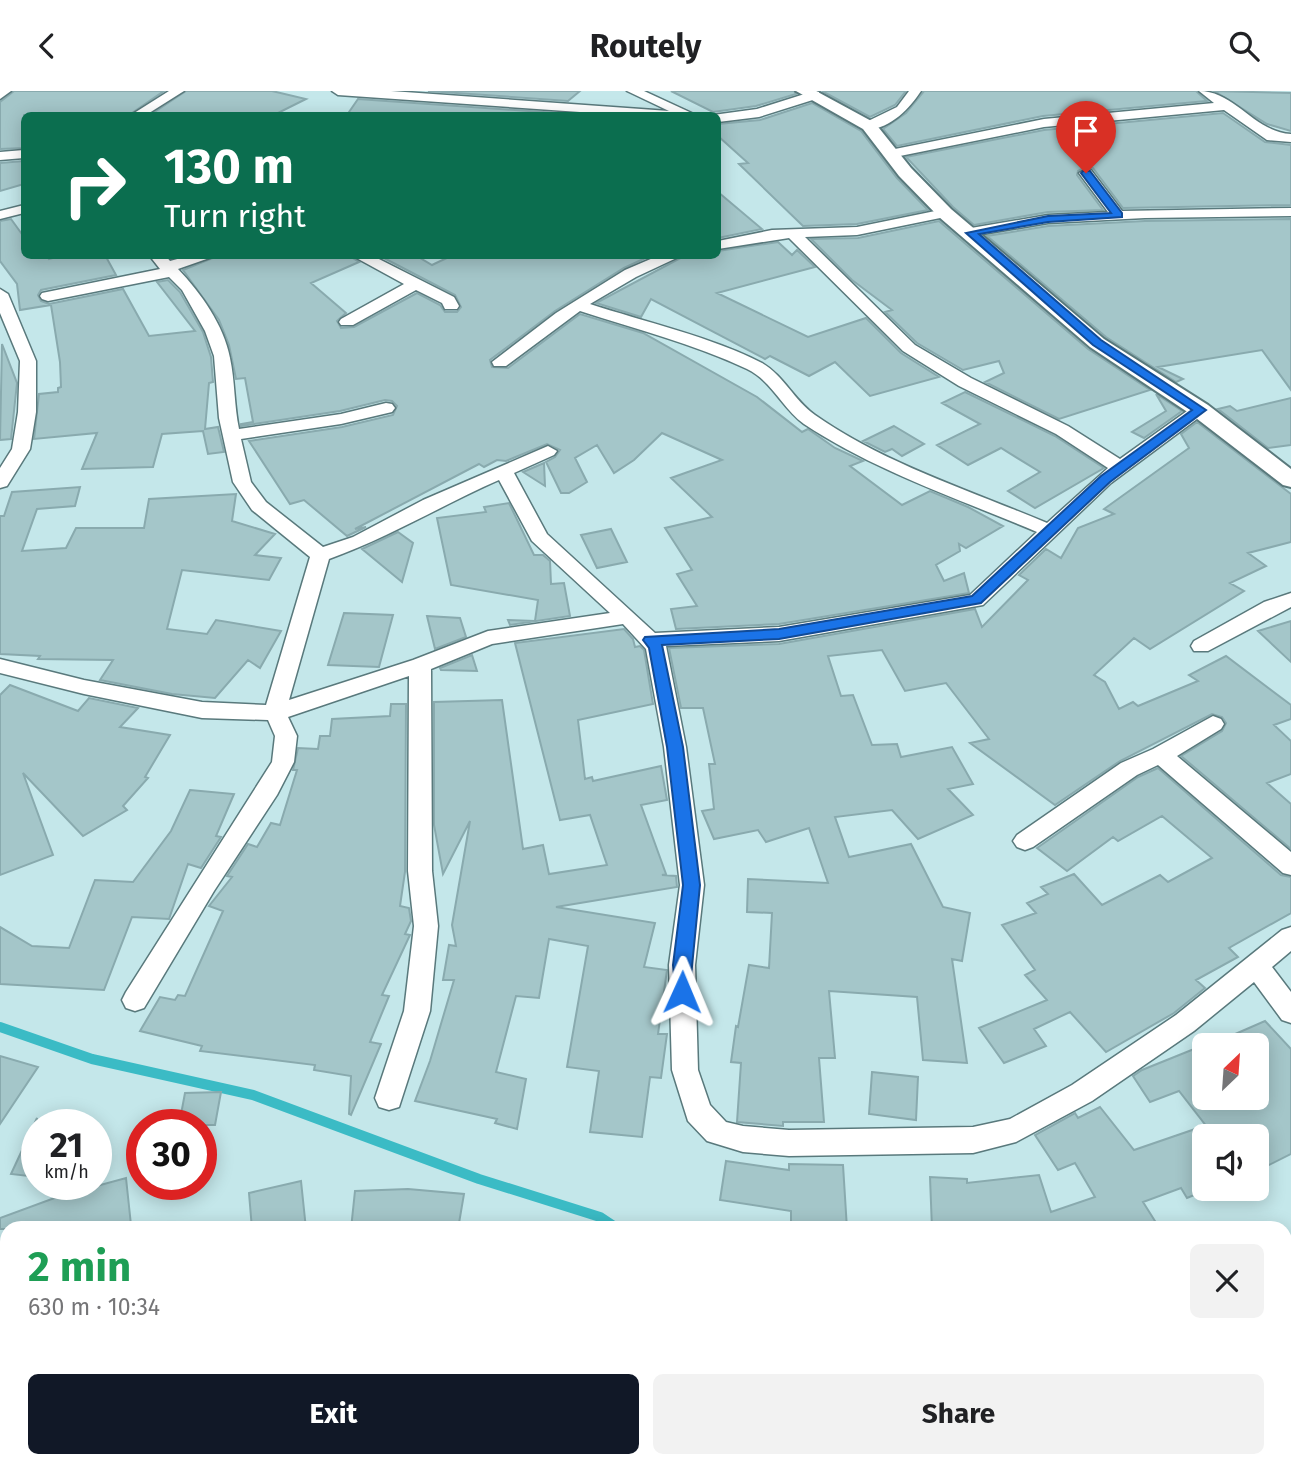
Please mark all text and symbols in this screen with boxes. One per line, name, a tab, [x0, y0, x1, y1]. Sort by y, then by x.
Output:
icon: back	[28, 27, 66, 65]
text: Routely	[590, 27, 701, 65]
icon: search	[1225, 27, 1263, 65]
pin	[1056, 101, 1116, 173]
icon: arrive	[1067, 112, 1105, 150]
text: 130 m	[164, 137, 294, 196]
icon: right	[49, 140, 140, 231]
text: Turn right	[164, 197, 306, 235]
position arrow	[645, 955, 719, 1029]
north arrow	[1192, 1033, 1269, 1109]
map controls	[1192, 1033, 1269, 1201]
speed limit sign: 30	[126, 1109, 217, 1200]
text: 21	[50, 1124, 83, 1166]
button: sound	[1192, 1124, 1269, 1201]
text: km/h	[44, 1161, 89, 1183]
text: 2 min	[28, 1242, 131, 1292]
button: close	[1190, 1244, 1264, 1318]
text: 630 m · 10:34	[28, 1293, 160, 1321]
button: Exit	[28, 1374, 639, 1454]
button: Share	[653, 1374, 1264, 1454]

